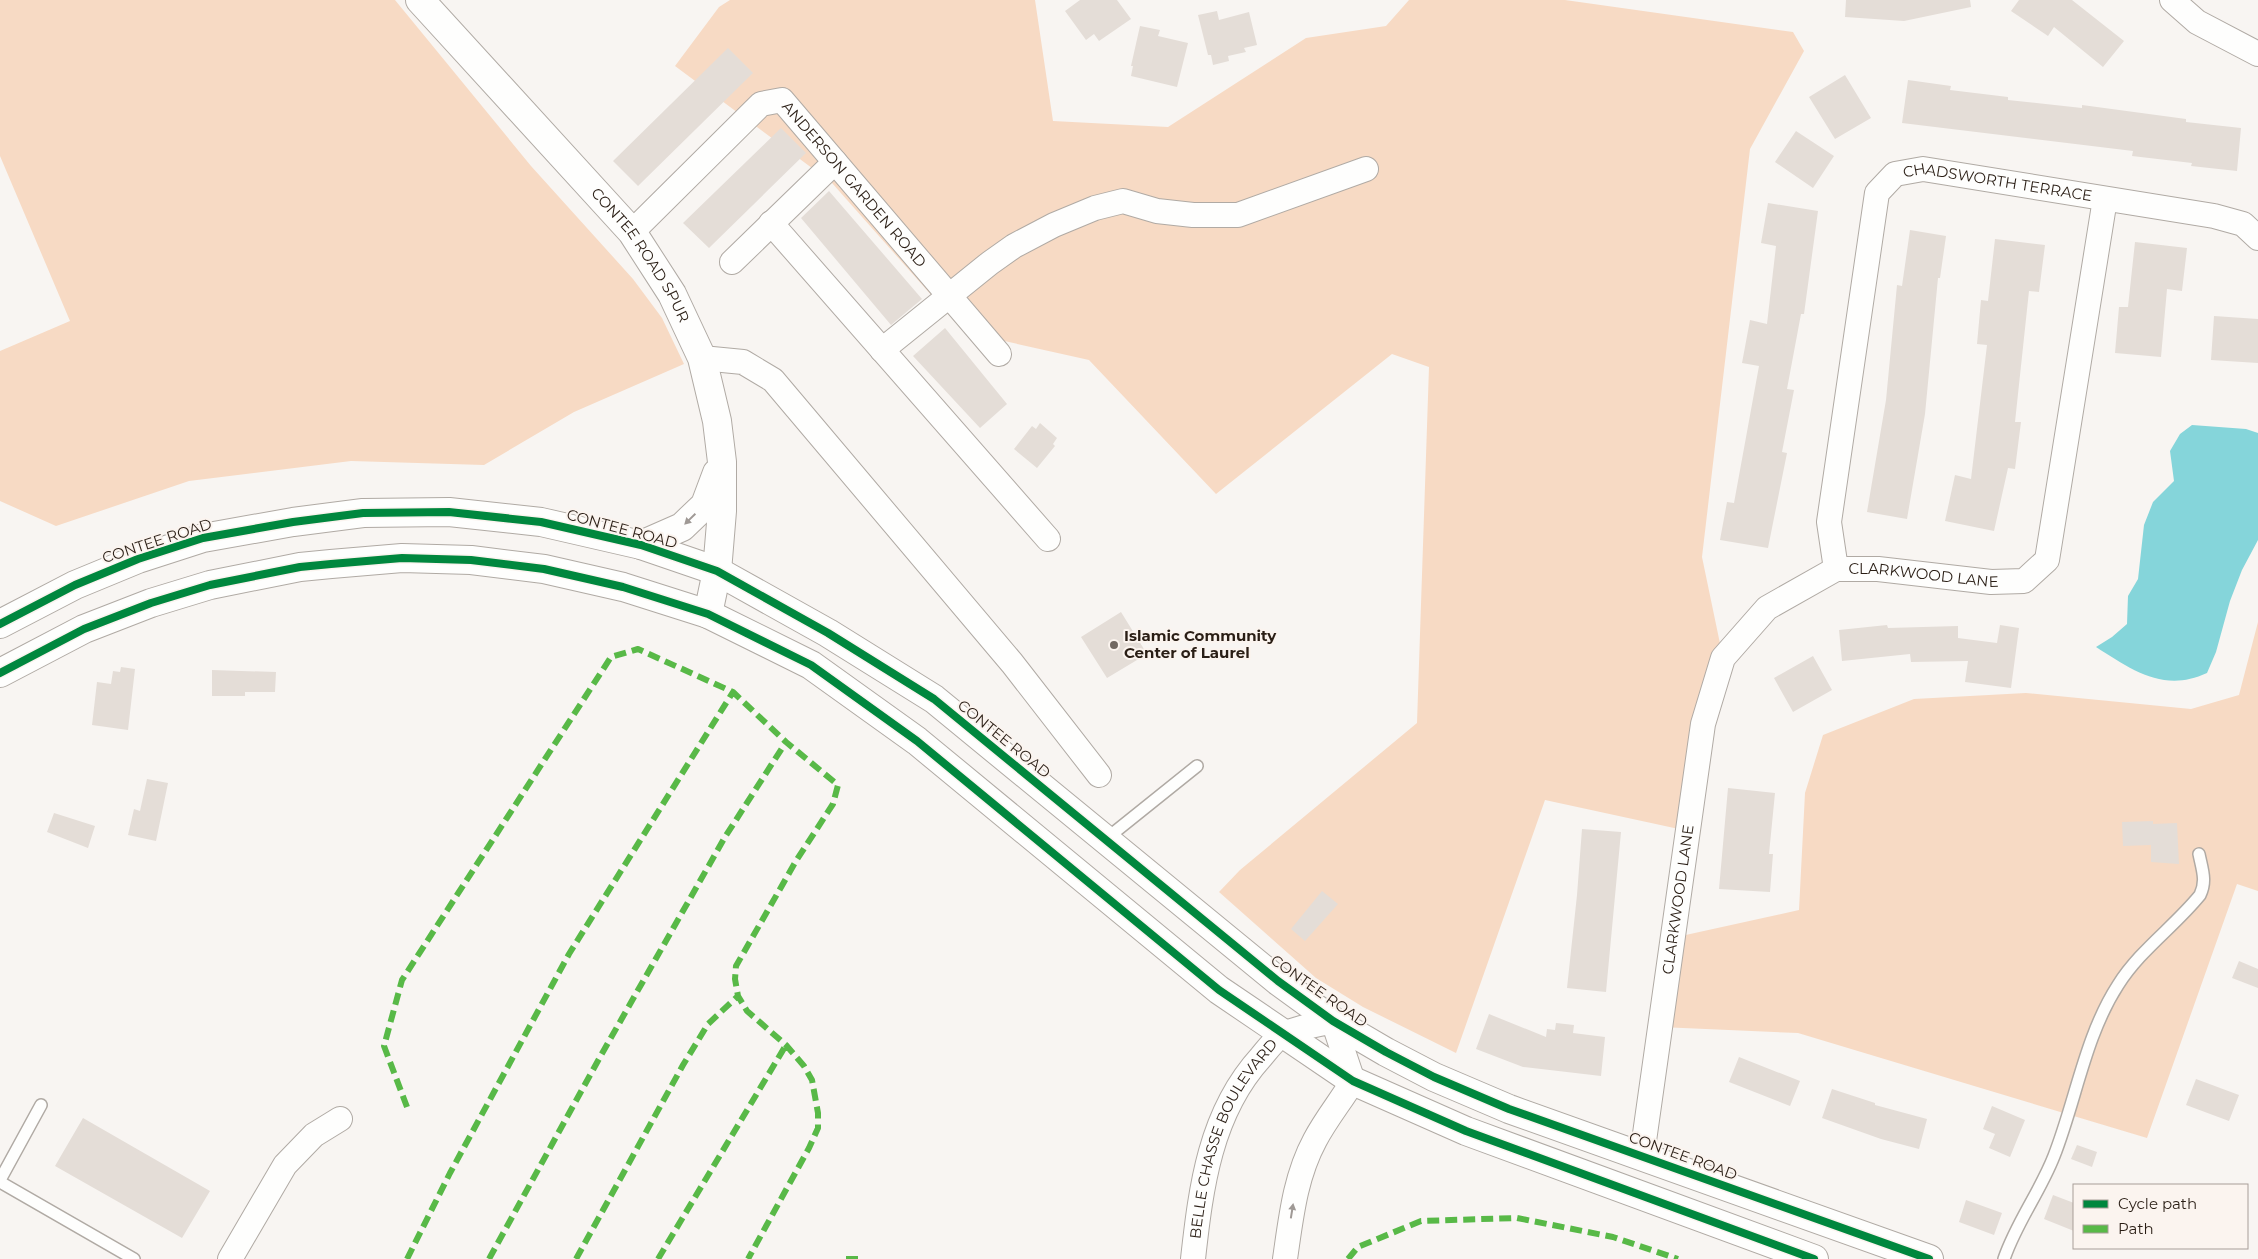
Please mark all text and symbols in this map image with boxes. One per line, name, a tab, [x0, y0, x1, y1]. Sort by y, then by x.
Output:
street label: ANDERSON GARDEN ROAD	[778, 97, 931, 271]
street label: CHADSWORTH TERRACE	[1901, 159, 2093, 205]
street label: CONTEE ROAD SPUR	[587, 183, 694, 325]
street label: CONTEE ROAD	[565, 505, 680, 552]
one-way arrow	[685, 513, 697, 525]
street label: CONTEE ROAD	[100, 514, 214, 567]
street label: CLARKWOOD LANE	[1848, 559, 1999, 591]
place label: Islamic Community Center of Laurel	[1124, 626, 1277, 662]
marker: Islamic Community Center of Laurel	[1108, 639, 1120, 651]
street label: CONTEE ROAD	[954, 695, 1055, 782]
street label: CLARKWOOD LANE	[1658, 823, 1698, 976]
street label: CONTEE ROAD	[1267, 950, 1371, 1031]
street label: BELLE CHASSE BOULEVARD	[1185, 1035, 1281, 1240]
street label: CONTEE ROAD	[1626, 1127, 1740, 1184]
legend	[2073, 1184, 2248, 1249]
text: Cycle path	[2118, 1194, 2197, 1213]
one-way arrow	[1288, 1202, 1296, 1218]
text: Path	[2118, 1219, 2154, 1238]

